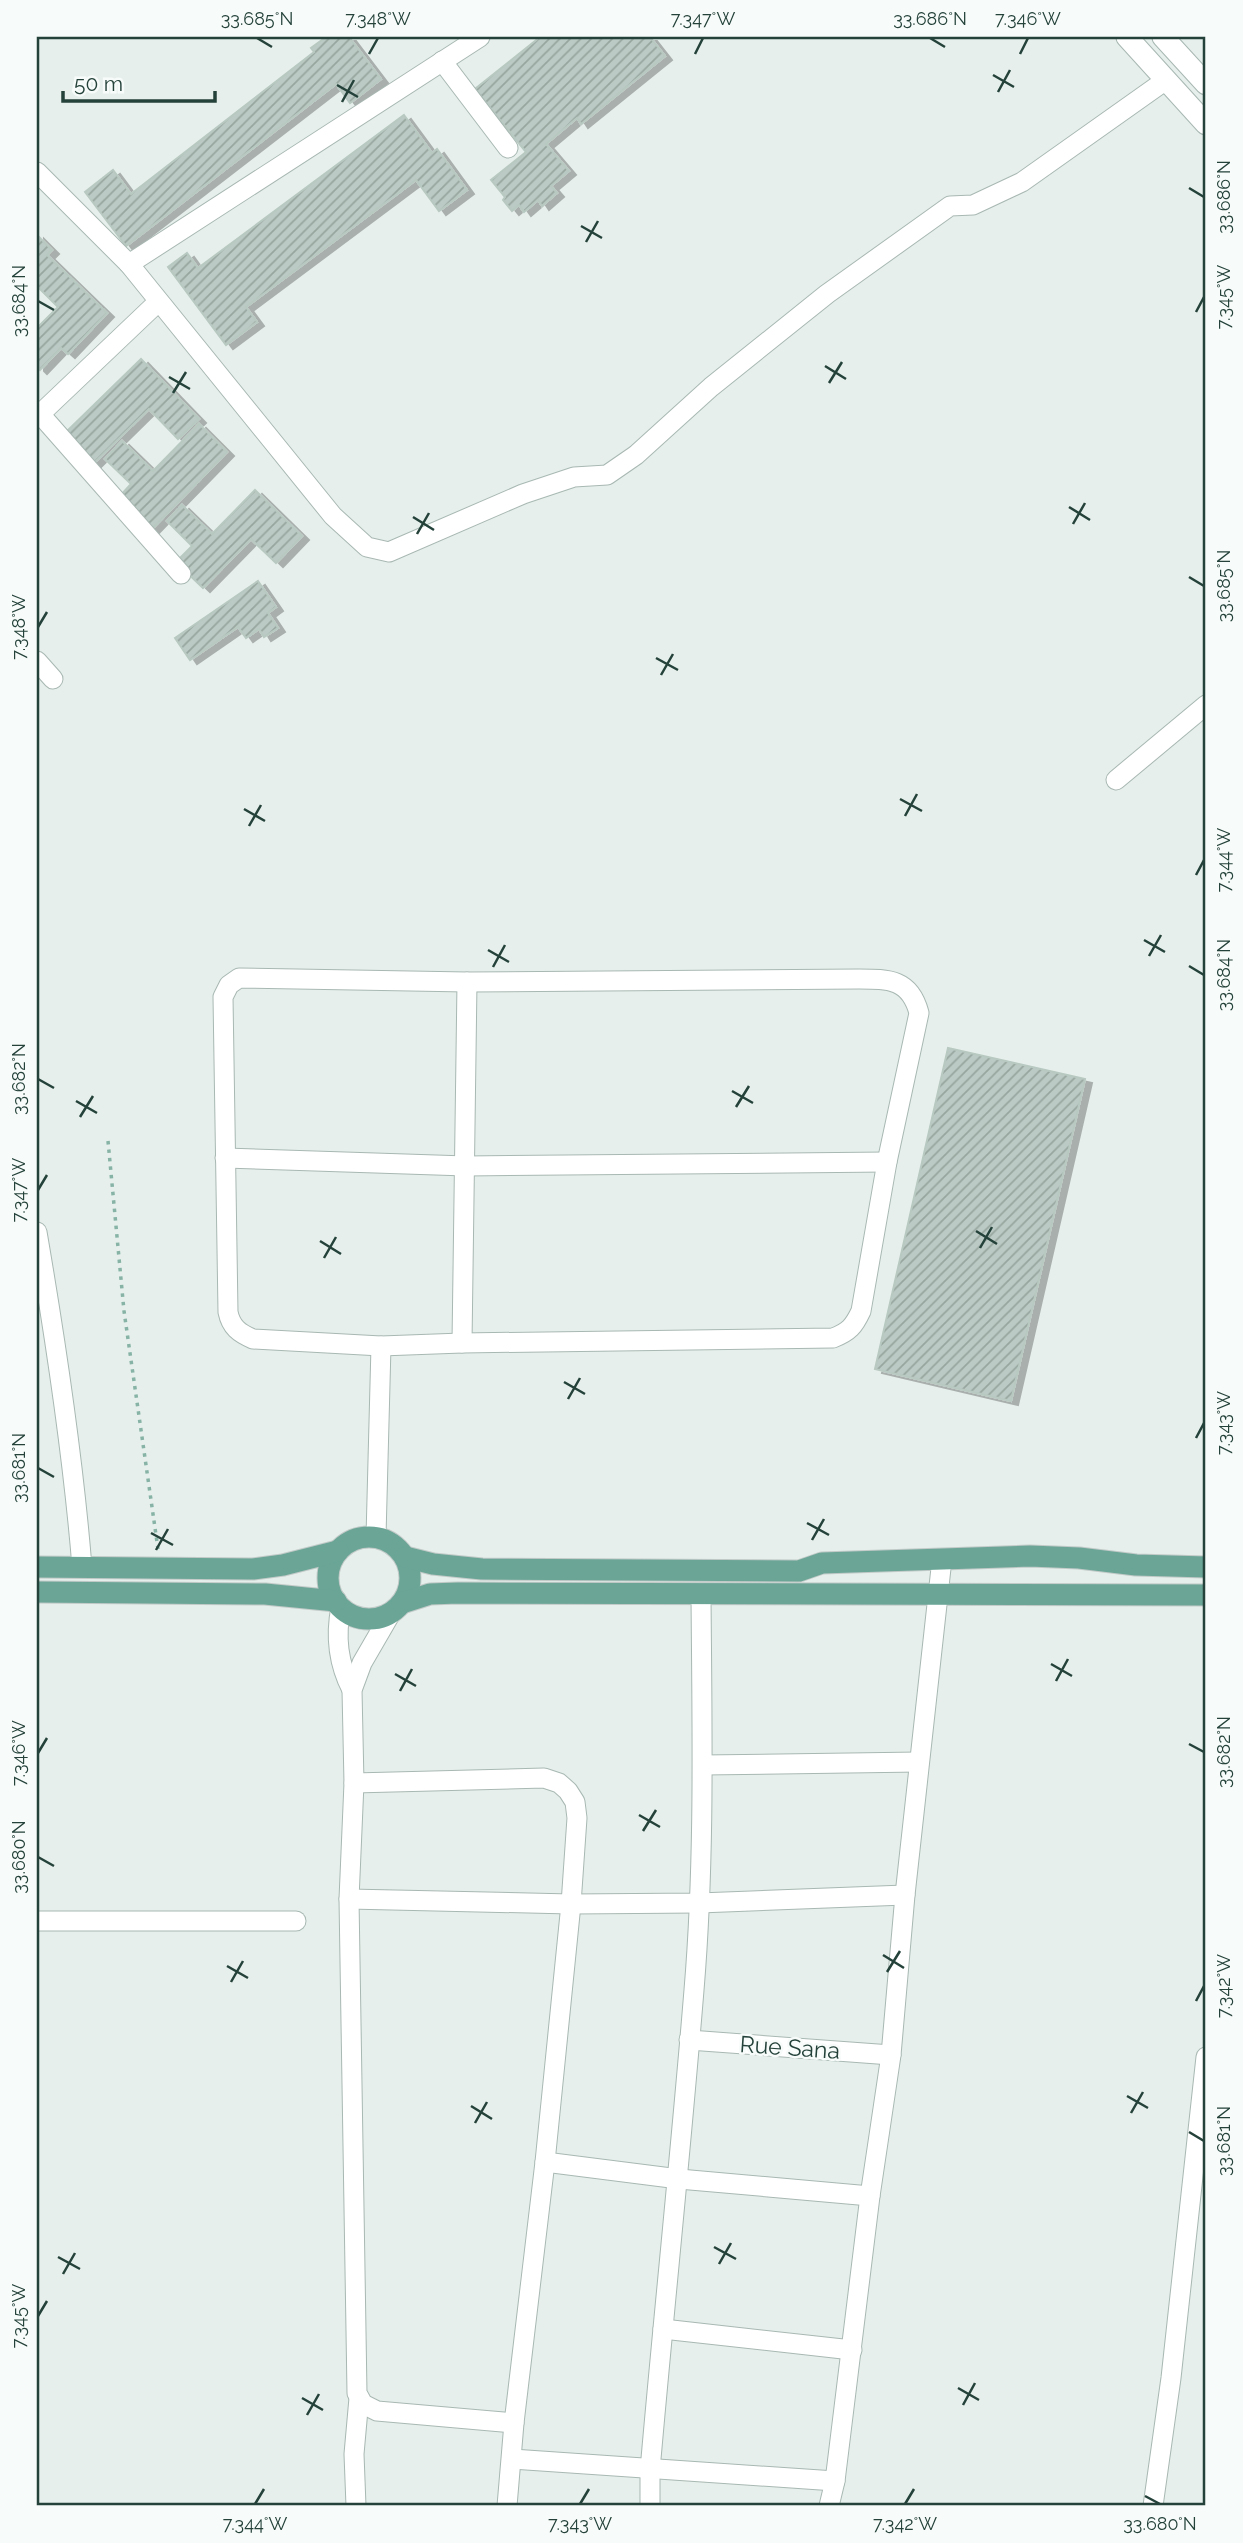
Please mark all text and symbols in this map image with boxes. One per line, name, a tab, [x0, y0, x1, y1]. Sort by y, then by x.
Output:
text: 33.685°N	[221, 8, 293, 29]
text: 7.348°W	[345, 8, 411, 29]
text: 7.347°W	[671, 8, 735, 29]
text: 33.686°N	[893, 8, 967, 29]
text: 7.346°W	[995, 8, 1061, 29]
scale bar	[63, 60, 215, 104]
text: 50 m	[74, 71, 123, 96]
text: 33.686°N	[1213, 160, 1234, 234]
text: 7.345°W	[1213, 264, 1234, 329]
text: 33.684°N	[8, 265, 29, 337]
text: 33.685°N	[1213, 550, 1234, 622]
text: 7.348°W	[8, 594, 29, 660]
text: 7.344°W	[1213, 828, 1234, 892]
text: 33.684°N	[1213, 939, 1234, 1011]
text: 33.682°N	[8, 1043, 29, 1115]
text: 7.347°W	[8, 1158, 29, 1222]
text: 7.343°W	[1213, 1391, 1234, 1455]
text: 33.681°N	[8, 1433, 29, 1503]
text: 33.682°N	[1213, 1716, 1234, 1788]
text: 7.346°W	[8, 1720, 29, 1786]
text: 33.680°N	[8, 1820, 29, 1894]
text: 7.342°W	[1213, 1954, 1234, 2018]
street label: Rue Sana	[739, 2030, 841, 2064]
text: 33.681°N	[1213, 2106, 1234, 2176]
text: 7.345°W	[8, 2283, 29, 2348]
text: 7.344°W	[223, 2513, 287, 2534]
text: 7.343°W	[548, 2513, 612, 2534]
text: 7.342°W	[873, 2513, 937, 2534]
text: 33.680°N	[1123, 2513, 1197, 2534]

